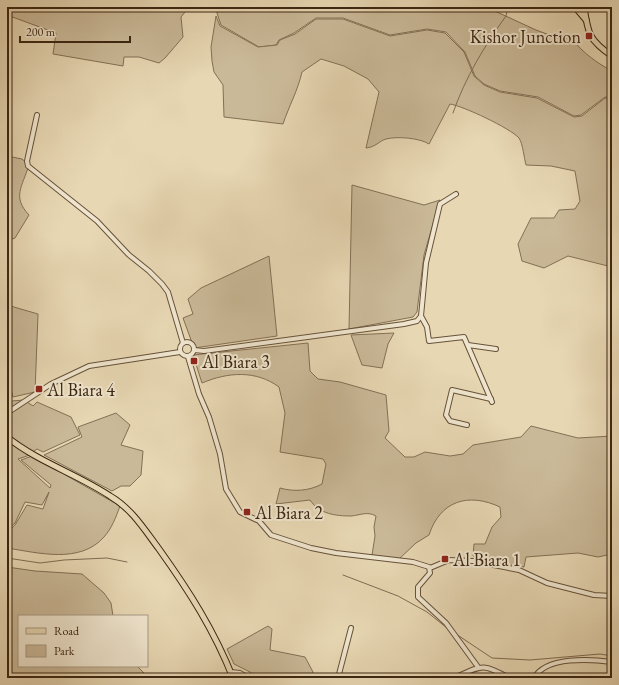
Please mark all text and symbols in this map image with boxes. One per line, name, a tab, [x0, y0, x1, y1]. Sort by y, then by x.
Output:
scale bar	[20, 18, 130, 44]
text: 200 m	[26, 24, 56, 40]
place label: Kishor Junction	[470, 25, 581, 48]
marker: Kishor Junction	[584, 31, 594, 41]
place label: Al Biara 3	[201, 350, 270, 373]
marker: Al Biara 3	[189, 356, 199, 366]
place label: Al Biara 4	[46, 378, 115, 401]
marker: Al Biara 4	[34, 384, 44, 394]
place label: Al Biara 2	[254, 501, 323, 524]
marker: Al Biara 2	[242, 507, 252, 517]
place label: Al Biara 1	[452, 548, 521, 571]
marker: Al Biara 1	[440, 554, 450, 564]
legend	[18, 615, 148, 667]
text: Road	[54, 623, 80, 639]
text: Park	[54, 643, 75, 659]

